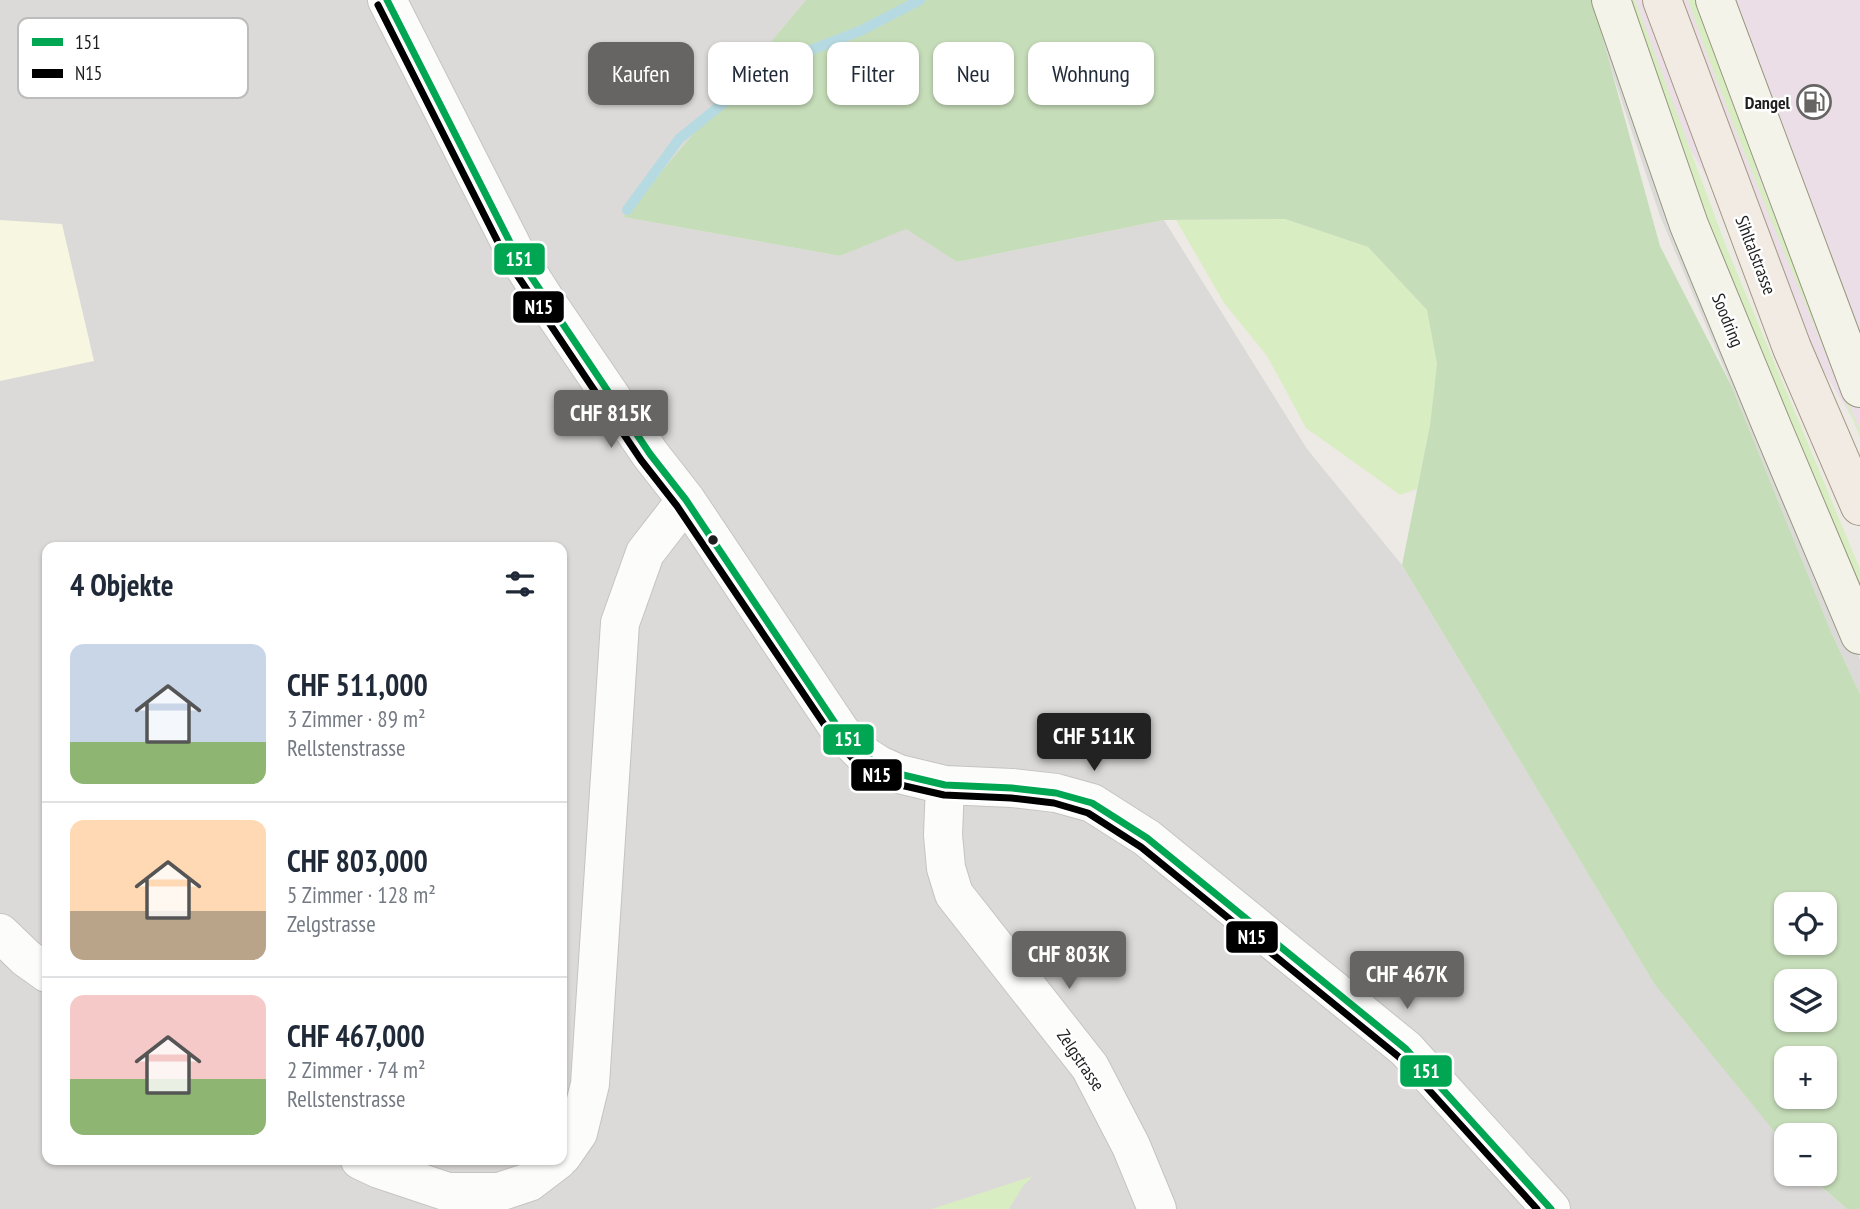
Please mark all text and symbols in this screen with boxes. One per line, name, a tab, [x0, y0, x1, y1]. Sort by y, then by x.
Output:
legend	[18, 18, 248, 98]
text: 151	[75, 30, 101, 54]
chip: Kaufen	[588, 42, 694, 105]
chip: Mieten	[708, 42, 813, 105]
chip: Filter	[827, 42, 919, 105]
chip: Neu	[933, 42, 1014, 105]
chip: Wohnung	[1028, 42, 1154, 105]
text: N15	[75, 61, 102, 85]
fuel station icon: Dangel	[1795, 83, 1833, 121]
place label: Dangel	[1745, 91, 1791, 114]
street label: Sihltalstrasse	[1730, 212, 1782, 298]
line badge: 151	[493, 242, 546, 276]
text: 151	[505, 247, 533, 271]
line badge: N15	[512, 290, 565, 324]
street label: Soodring	[1707, 290, 1749, 350]
text: N15	[525, 295, 553, 319]
pin: CHF 815K	[539, 391, 683, 450]
text: CHF 815K	[570, 398, 652, 427]
unlabelled marker	[706, 533, 720, 547]
text: 4 Objekte	[70, 565, 174, 604]
icon: filters	[501, 565, 539, 603]
text: CHF 511,000	[287, 665, 428, 704]
icon: home	[126, 672, 210, 756]
text: 3 Zimmer · 89 m²	[287, 704, 425, 733]
pin: CHF 511K	[1022, 714, 1166, 773]
text: CHF 511K	[1053, 721, 1135, 750]
line badge: 151	[822, 723, 875, 756]
text: 151	[834, 727, 862, 751]
text: Rellstenstrasse	[287, 733, 406, 762]
line badge: N15	[850, 758, 903, 792]
text: N15	[863, 763, 891, 787]
text: CHF 803,000	[287, 841, 428, 880]
icon: home	[126, 848, 210, 932]
text: 5 Zimmer · 128 m²	[287, 880, 436, 909]
map controls	[1774, 892, 1837, 1186]
button: locate	[1774, 892, 1837, 955]
text: Zelgstrasse	[287, 909, 376, 938]
line badge: N15	[1225, 920, 1279, 954]
text: N15	[1238, 925, 1266, 949]
pin: CHF 803K	[997, 932, 1141, 991]
text: CHF 803K	[1028, 939, 1110, 968]
pin: CHF 467K	[1335, 951, 1479, 1011]
text: CHF 467K	[1366, 959, 1448, 988]
button: layers	[1774, 969, 1837, 1032]
text: CHF 467,000	[287, 1016, 425, 1055]
icon: home	[126, 1023, 210, 1107]
street label: Zelgstrasse	[1052, 1025, 1110, 1095]
button: +	[1774, 1046, 1837, 1109]
line badge: 151	[1399, 1054, 1453, 1088]
text: 2 Zimmer · 74 m²	[287, 1055, 425, 1084]
text: 151	[1412, 1059, 1440, 1083]
text: Rellstenstrasse	[287, 1084, 406, 1113]
button: −	[1774, 1123, 1837, 1186]

